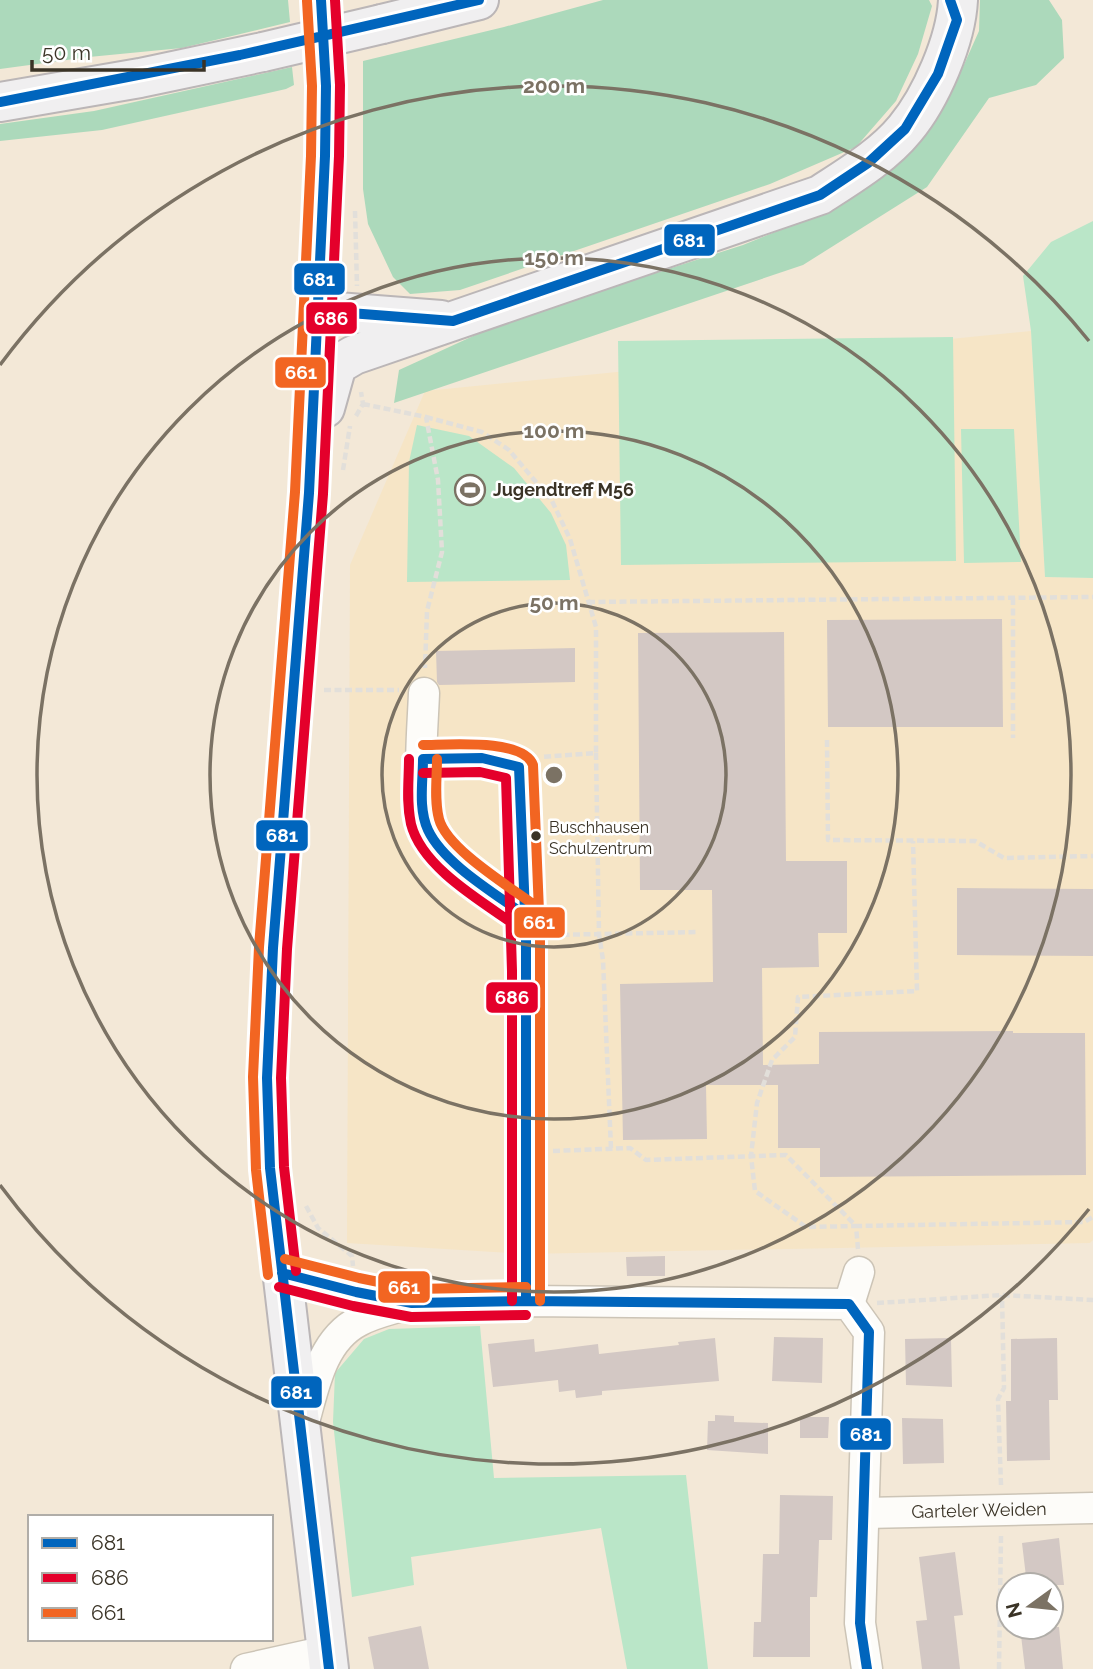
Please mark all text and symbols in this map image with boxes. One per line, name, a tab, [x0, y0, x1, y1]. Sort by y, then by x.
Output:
scale bar	[32, 28, 203, 72]
text: 50 m	[42, 40, 91, 65]
text: 200 m	[523, 73, 585, 98]
line badge: 681	[663, 223, 716, 257]
text: 681	[673, 229, 705, 251]
text: 150 m	[524, 245, 584, 270]
line badge: 681	[293, 262, 346, 296]
text: 681	[303, 268, 335, 290]
line badge: 686	[305, 301, 358, 335]
text: 686	[314, 307, 348, 329]
line badge: 661	[274, 356, 327, 389]
text: 661	[285, 361, 317, 383]
text: 100 m	[524, 418, 584, 443]
sports icon: Jugendtreff M56	[453, 473, 487, 507]
place label: Jugendtreff M56	[493, 479, 634, 500]
text: 50 m	[529, 590, 579, 615]
centre of rings	[542, 763, 566, 787]
place label: Buschhausen Schulzentrum	[549, 818, 652, 858]
line badge: 681	[255, 819, 309, 852]
text: 681	[266, 824, 298, 846]
marker: Buschhausen Schulzentrum	[529, 829, 543, 843]
line badge: 661	[513, 906, 566, 939]
text: 661	[523, 911, 555, 933]
line badge: 686	[485, 981, 539, 1014]
text: 686	[495, 986, 529, 1008]
line badge: 661	[377, 1270, 431, 1304]
text: 661	[388, 1276, 420, 1298]
line badge: 681	[270, 1375, 323, 1409]
text: 681	[280, 1381, 312, 1403]
line badge: 681	[839, 1417, 892, 1451]
text: 681	[850, 1423, 882, 1445]
street label: Garteler Weiden	[911, 1498, 1047, 1522]
legend	[28, 1515, 273, 1641]
text: 681	[91, 1530, 125, 1555]
text: 686	[91, 1565, 129, 1590]
north arrow	[995, 1571, 1065, 1641]
text: 661	[91, 1600, 125, 1625]
text: N	[1001, 1601, 1026, 1620]

